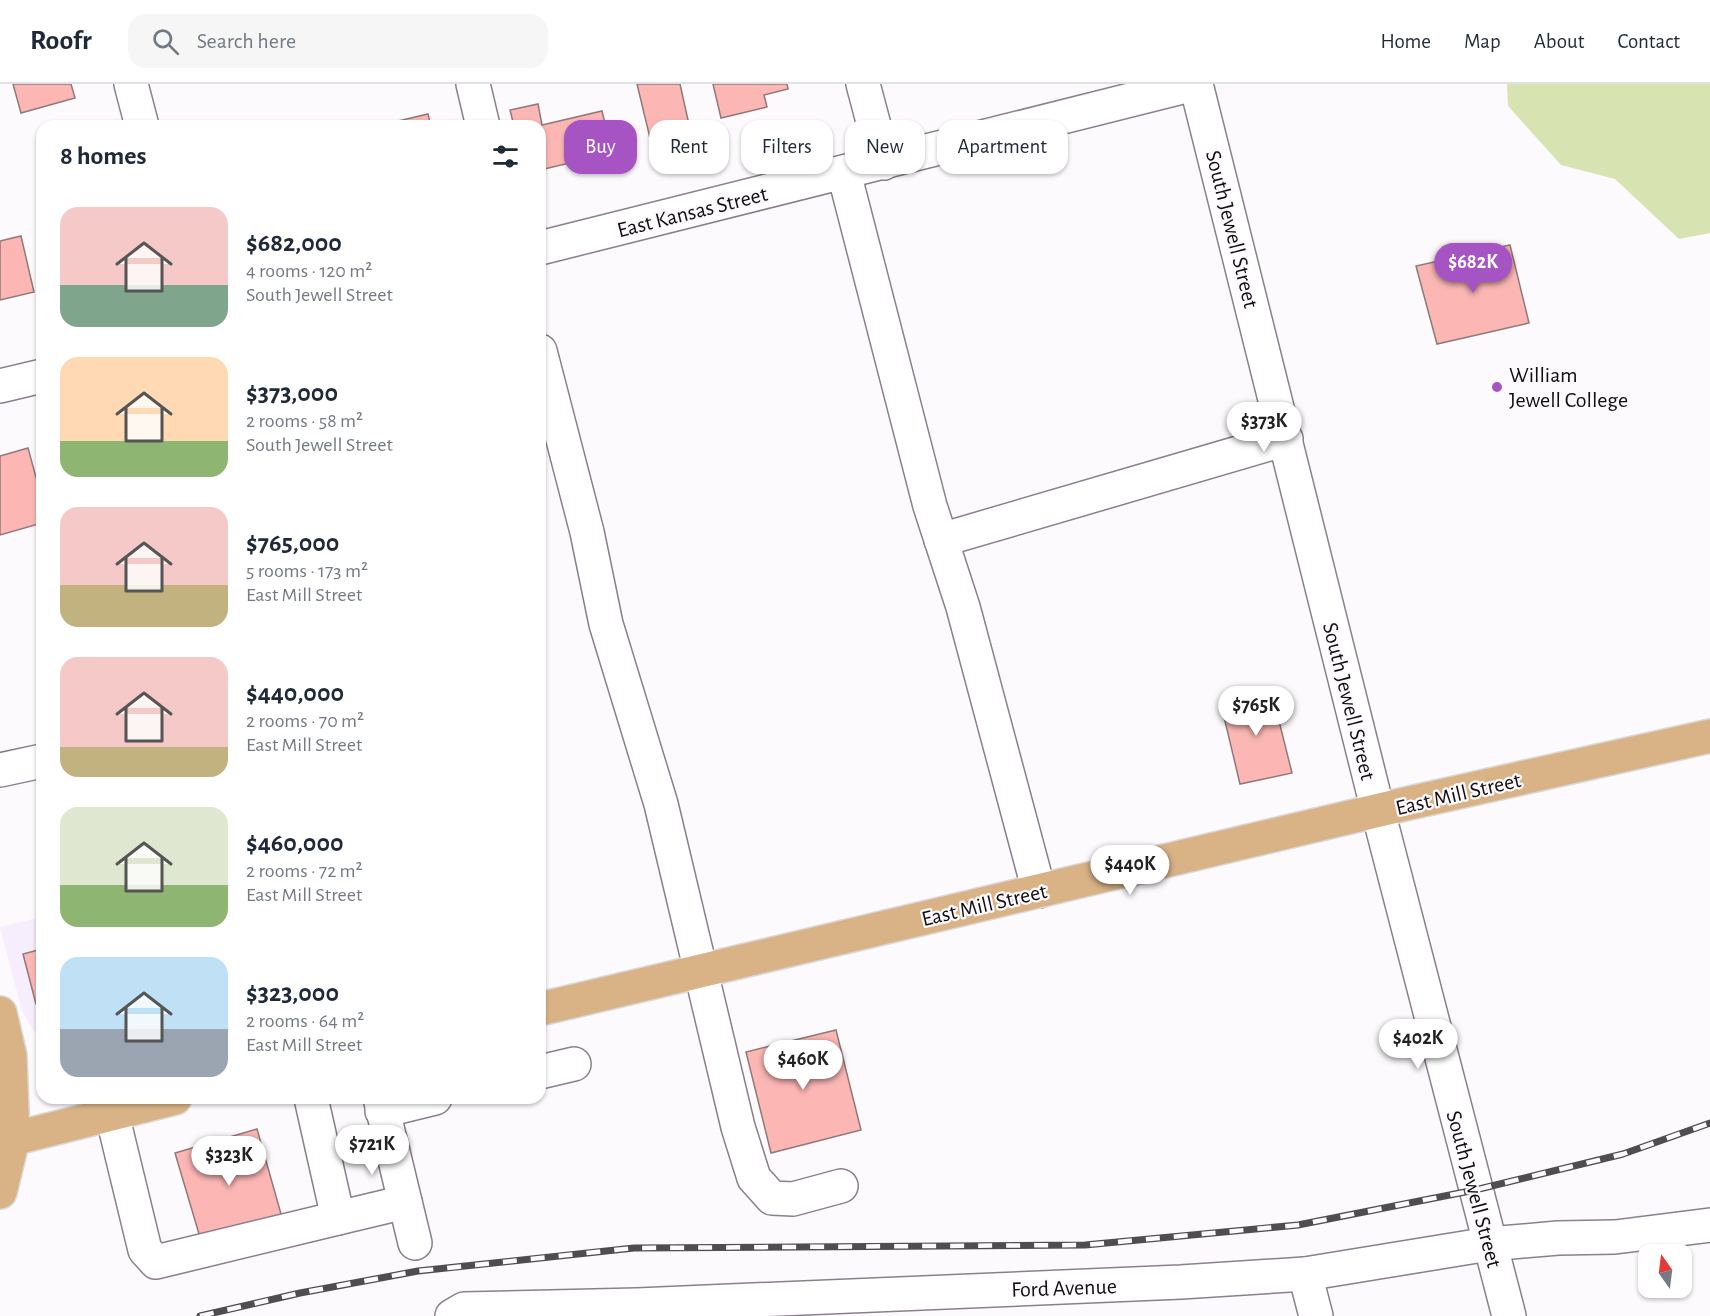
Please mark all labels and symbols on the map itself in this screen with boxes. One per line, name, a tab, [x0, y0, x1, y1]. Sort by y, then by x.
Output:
street label: South Jewell Street	[1202, 148, 1262, 310]
street label: East Kansas Street	[615, 183, 770, 241]
pin: $682K	[1431, 243, 1515, 294]
place label: William Jewell College	[1509, 364, 1628, 411]
marker: William Jewell College	[1490, 380, 1504, 394]
pin: $373K	[1222, 402, 1306, 453]
street label: South Jewell Street	[1319, 620, 1379, 782]
pin: $765K	[1214, 686, 1298, 737]
street label: East Mill Street	[1393, 769, 1523, 819]
pin: $440K	[1088, 845, 1172, 896]
street label: East Mill Street	[919, 880, 1049, 930]
pin: $402K	[1376, 1019, 1460, 1070]
pin: $460K	[761, 1040, 845, 1091]
street label: South Jewell Street	[1443, 1108, 1506, 1270]
pin: $721K	[330, 1125, 414, 1176]
pin: $323K	[187, 1136, 271, 1187]
north arrow	[1638, 1244, 1692, 1298]
street label: Ford Avenue	[1011, 1275, 1117, 1301]

